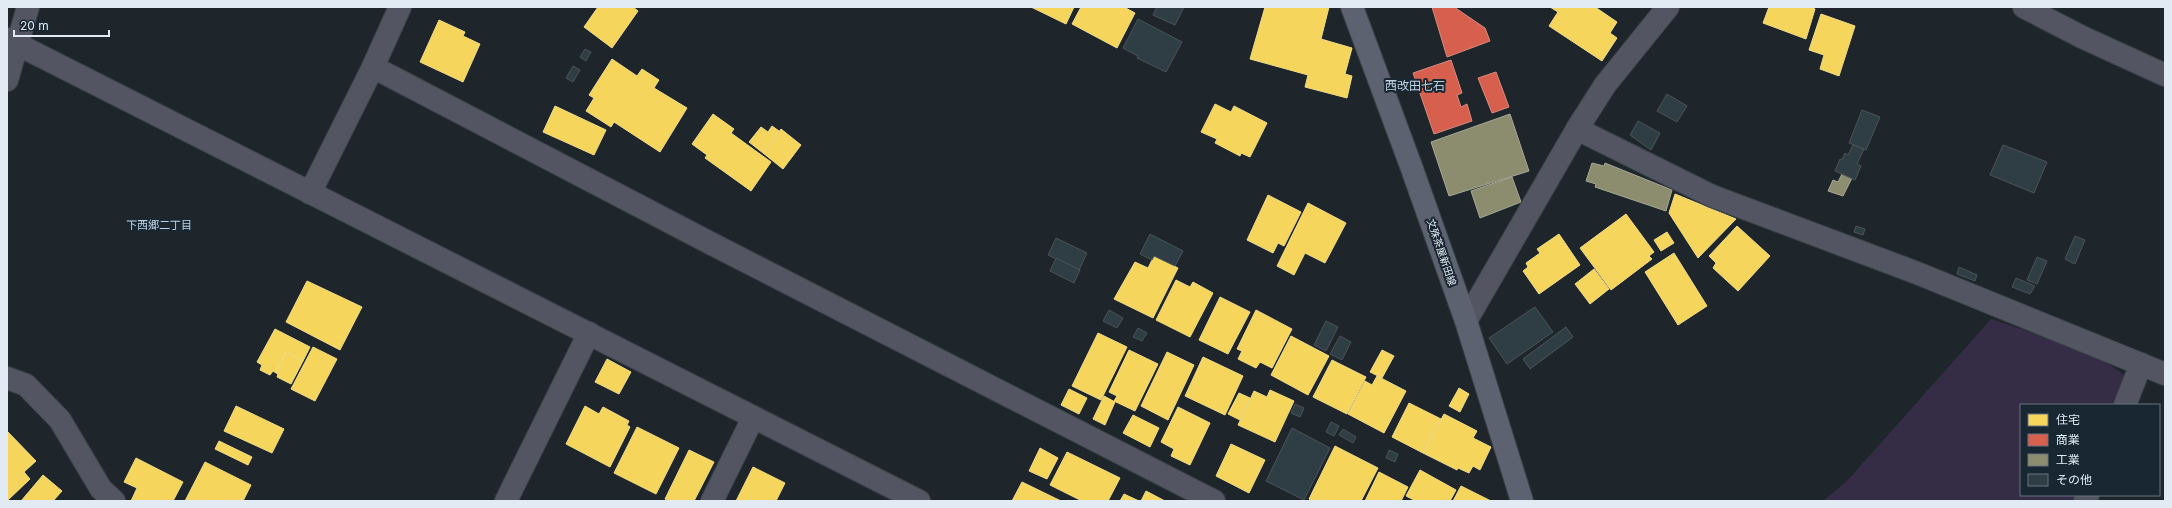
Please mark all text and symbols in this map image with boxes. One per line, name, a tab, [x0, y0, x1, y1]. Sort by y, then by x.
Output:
scale bar	[14, 12, 109, 38]
text: 20 m	[20, 18, 49, 33]
district label: 西改田七石	[1385, 78, 1445, 93]
street label: 文殊茶屋新田線	[1425, 217, 1459, 287]
district label: 下西郷二丁目	[126, 218, 192, 232]
legend	[2020, 404, 2160, 496]
text: 住宅	[2056, 412, 2080, 427]
text: 商業	[2056, 432, 2080, 447]
text: 工業	[2056, 452, 2080, 467]
text: その他	[2056, 472, 2092, 487]

